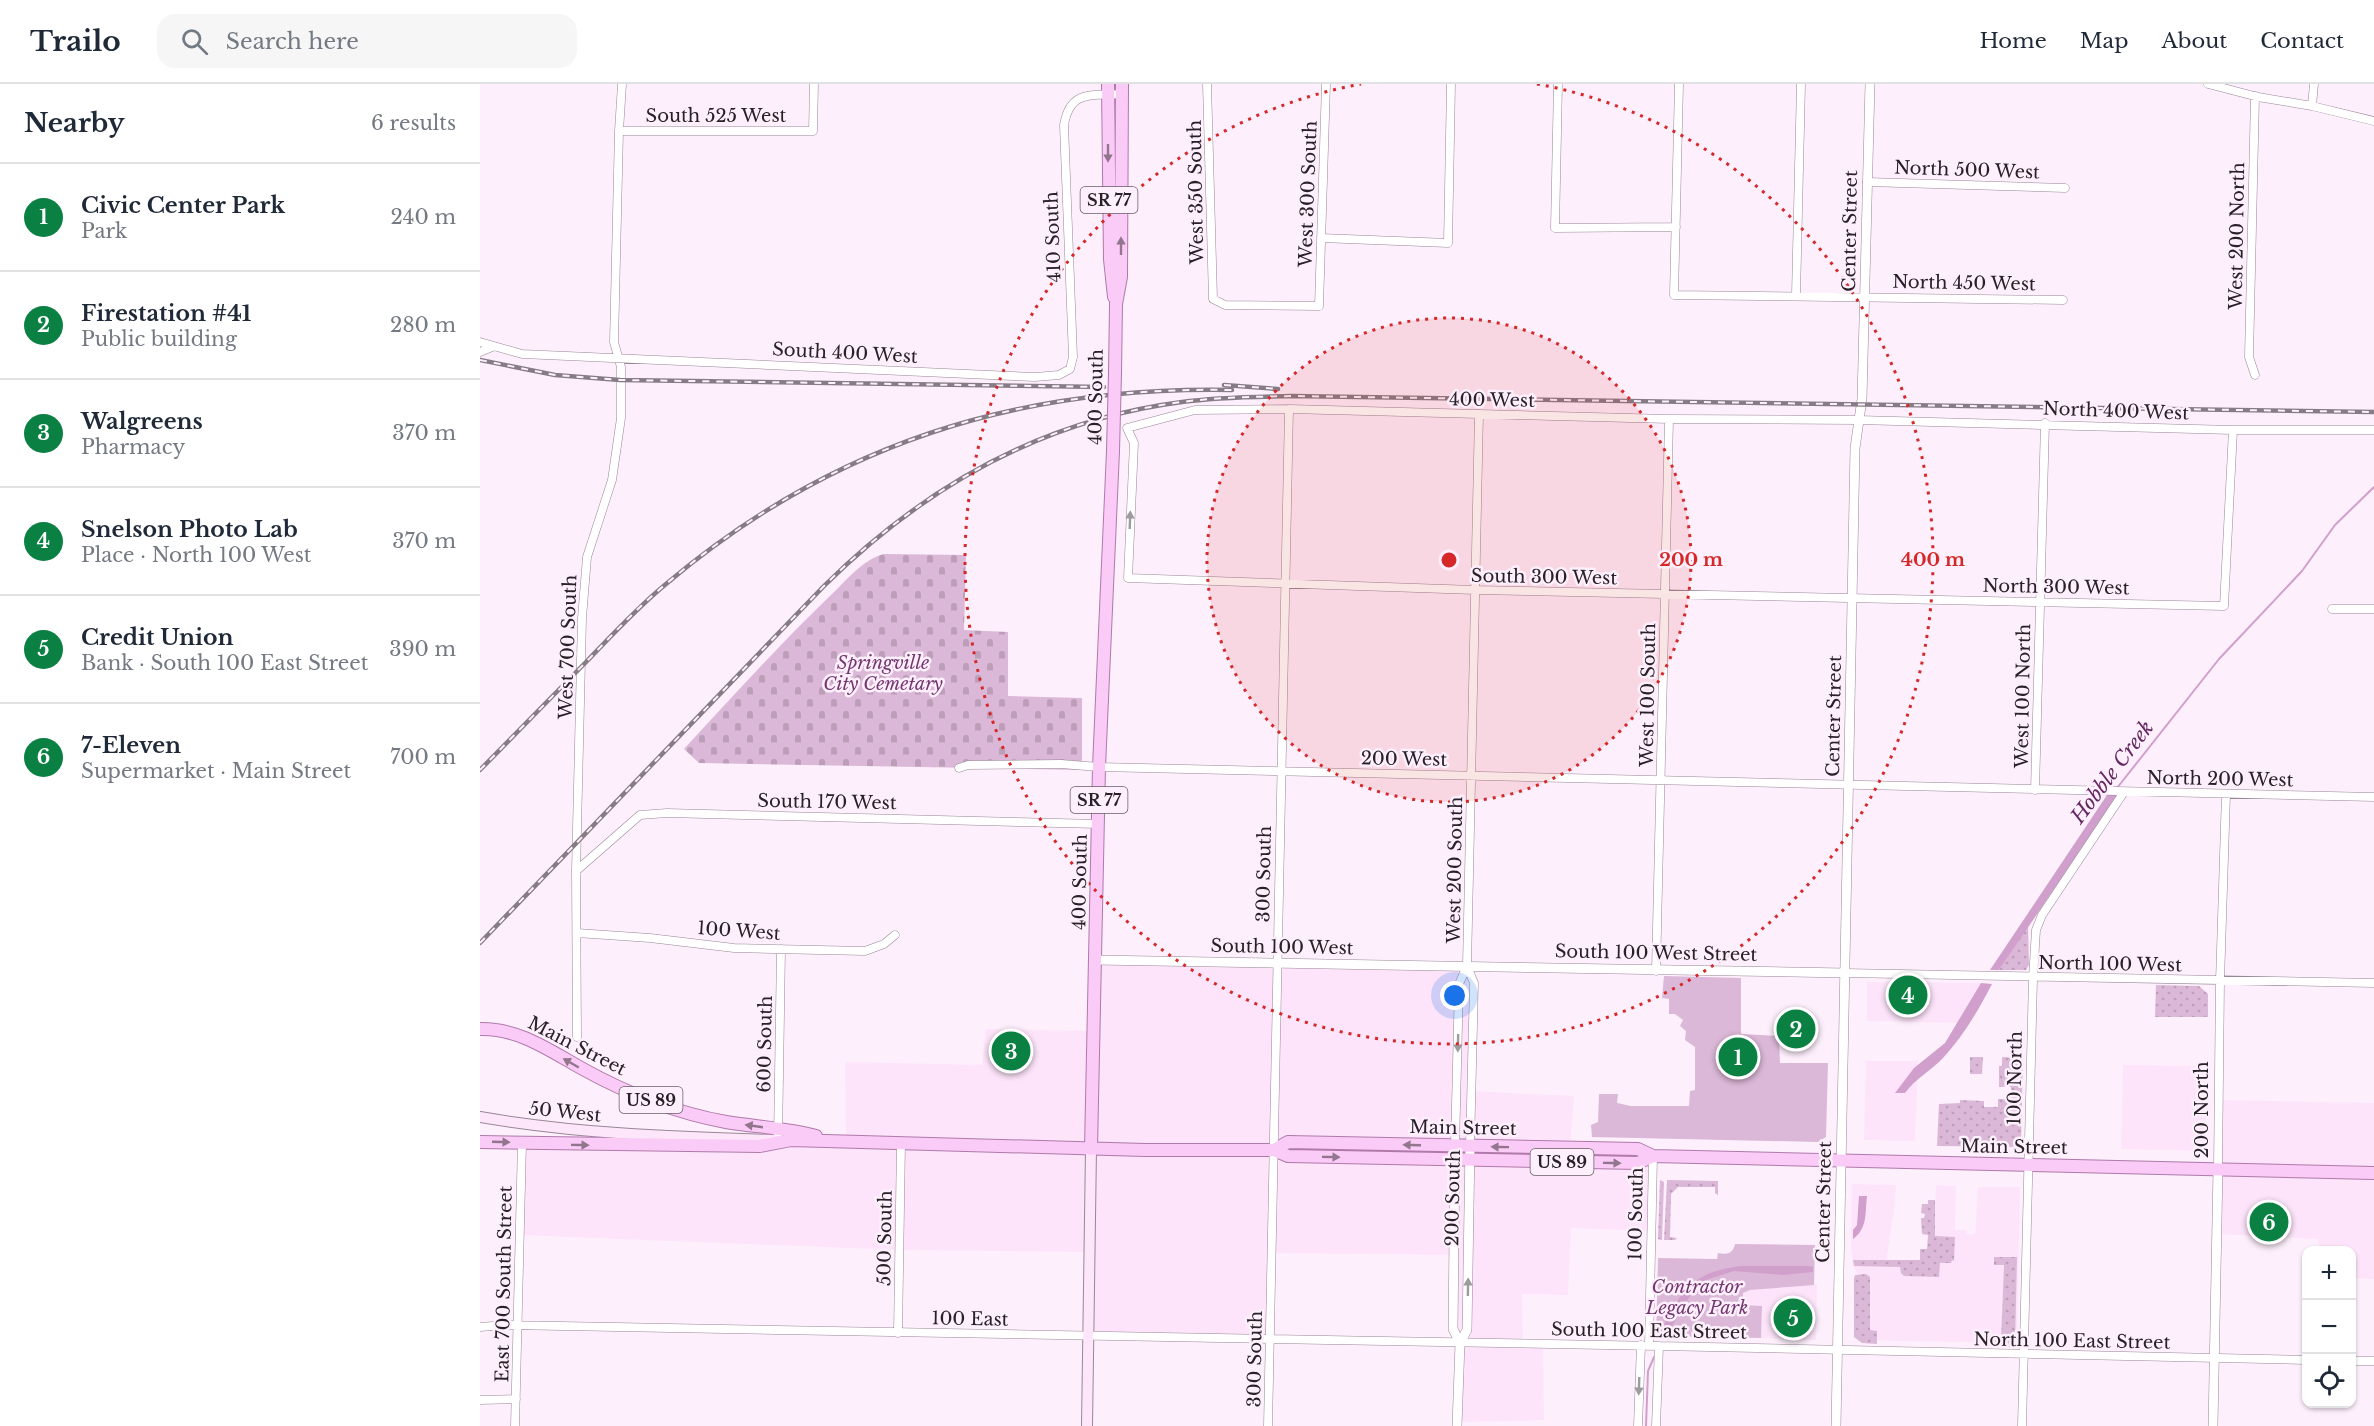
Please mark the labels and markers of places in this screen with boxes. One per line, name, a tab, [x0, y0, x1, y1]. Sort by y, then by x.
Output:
centre of rings	[1439, 550, 1459, 570]
pin: 4	[1888, 972, 1928, 1018]
pin: 2	[1776, 1006, 1816, 1052]
pin: 3	[992, 1028, 1030, 1074]
pin: 1	[1718, 1034, 1758, 1080]
pin: 6	[2250, 1200, 2288, 1244]
pin: 5	[1774, 1296, 1812, 1340]

